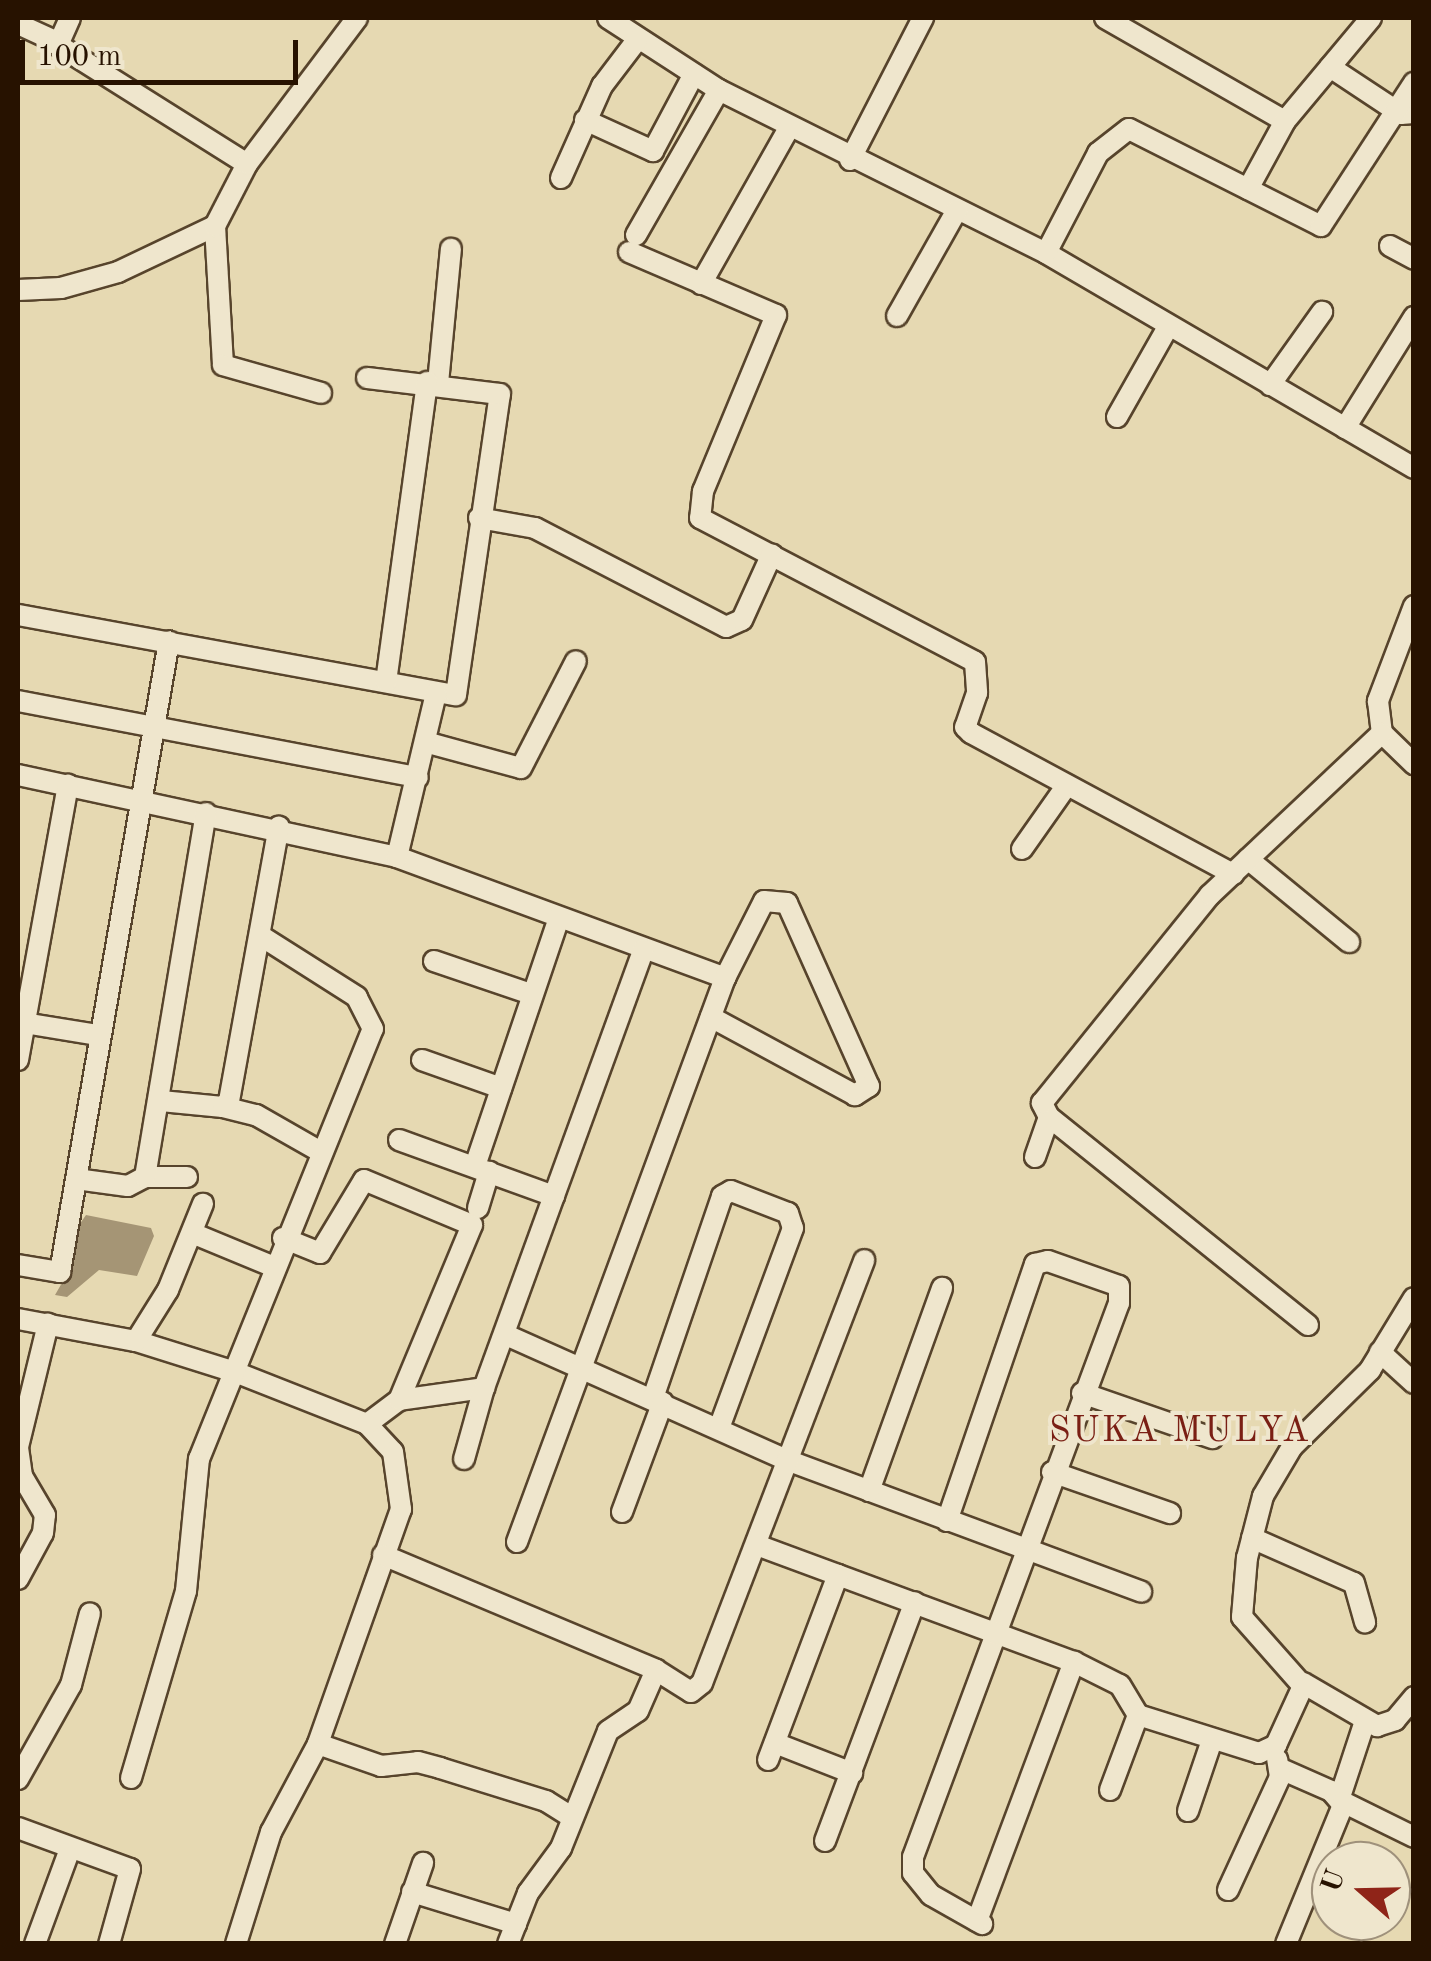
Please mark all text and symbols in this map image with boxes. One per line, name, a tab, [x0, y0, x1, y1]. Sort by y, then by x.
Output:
scale bar	[25, 20, 302, 82]
text: 100 m	[37, 42, 121, 72]
district label: SUKA MULYA	[1049, 1411, 1311, 1453]
north arrow	[1311, 1841, 1411, 1941]
text: U	[1318, 1866, 1352, 1897]

